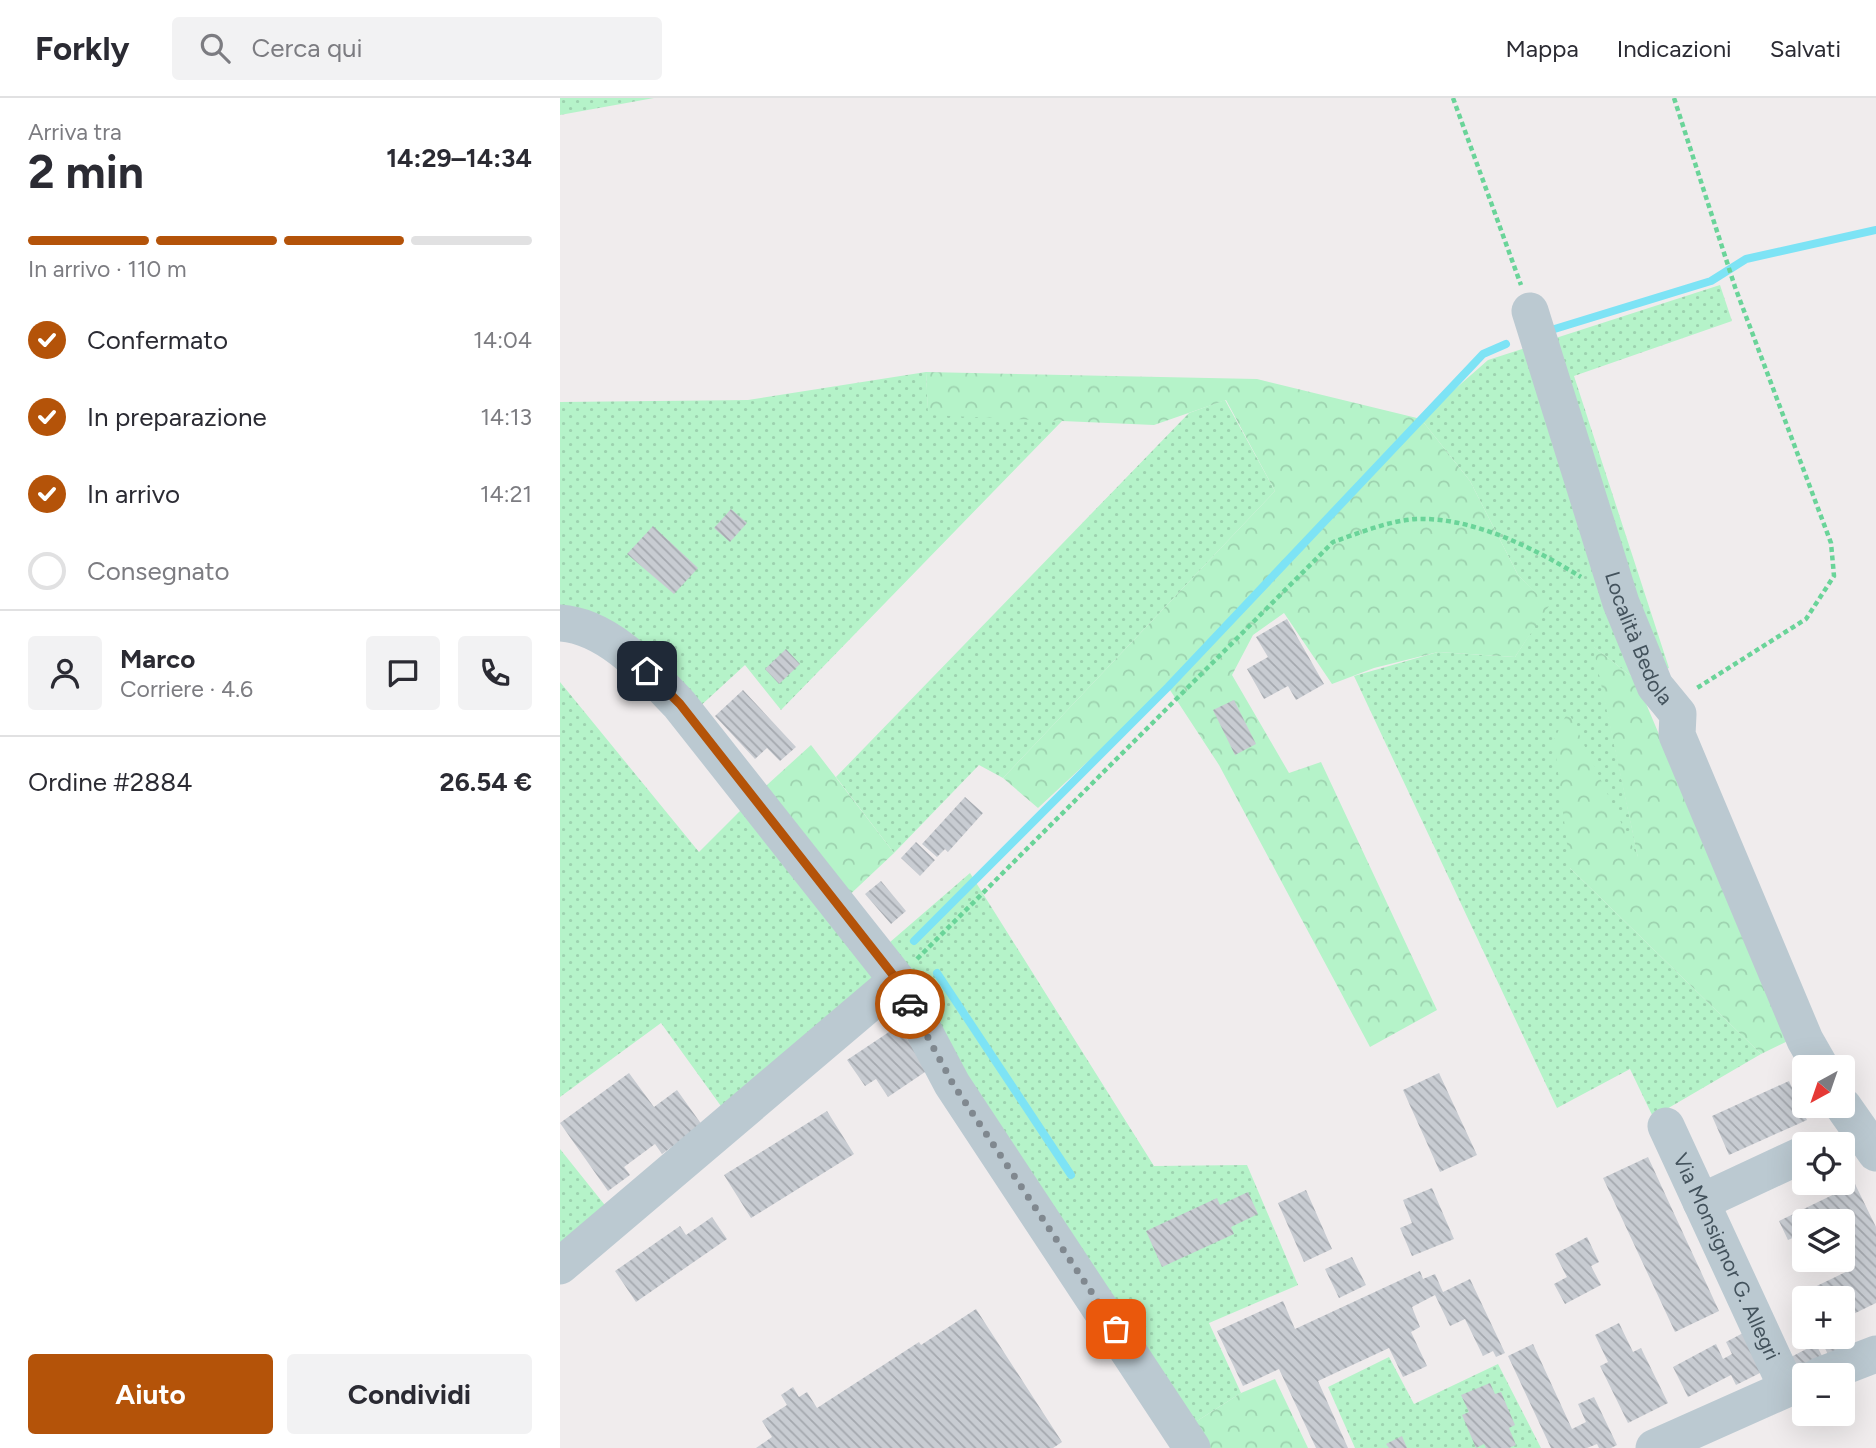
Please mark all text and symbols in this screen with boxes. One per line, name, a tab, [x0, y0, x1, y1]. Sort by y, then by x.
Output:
search box	[172, 17, 662, 80]
text: Forkly	[35, 29, 130, 68]
icon: search	[196, 29, 234, 67]
text: Cerca qui	[252, 32, 363, 64]
text: Mappa	[1506, 34, 1579, 63]
text: Indicazioni	[1617, 34, 1732, 63]
text: Salvati	[1770, 34, 1841, 63]
text: Arriva tra	[28, 118, 122, 146]
text: 14:29–14:34	[386, 142, 532, 174]
text: 2 min	[28, 144, 144, 200]
text: In arrivo · 110 m	[28, 255, 187, 283]
icon: check	[28, 321, 66, 359]
text: Confermato	[87, 324, 228, 356]
text: 14:04	[473, 326, 532, 354]
icon: check	[28, 398, 66, 436]
text: In preparazione	[87, 401, 267, 433]
text: 14:13	[480, 403, 532, 431]
icon: check	[28, 475, 66, 513]
text: In arrivo	[87, 478, 180, 510]
text: 14:21	[480, 480, 532, 508]
text: Consegnato	[87, 555, 230, 587]
street label: Località Bedola	[1600, 568, 1678, 710]
button: person	[28, 636, 102, 710]
button: chat	[366, 636, 440, 710]
button: phone	[458, 636, 532, 710]
pin	[617, 641, 677, 701]
text: Marco	[120, 643, 195, 675]
icon: home	[628, 652, 666, 690]
text: Corriere · 4.6	[120, 675, 253, 703]
text: Ordine #2884	[28, 766, 192, 798]
text: 26.54 €	[440, 766, 532, 798]
courier	[875, 969, 945, 1039]
icon: car	[891, 985, 929, 1023]
north arrow	[1792, 1055, 1855, 1118]
map controls	[1792, 1055, 1855, 1426]
button: locate	[1792, 1132, 1855, 1195]
street label: Via Monsignor G. Allegri	[1668, 1149, 1785, 1364]
button: layers	[1792, 1209, 1855, 1272]
button: +	[1792, 1286, 1855, 1349]
pin	[1086, 1299, 1146, 1359]
icon: bag	[1097, 1310, 1135, 1348]
button: Aiuto	[28, 1354, 273, 1434]
button: Condividi	[287, 1354, 532, 1434]
button: −	[1792, 1363, 1855, 1426]

